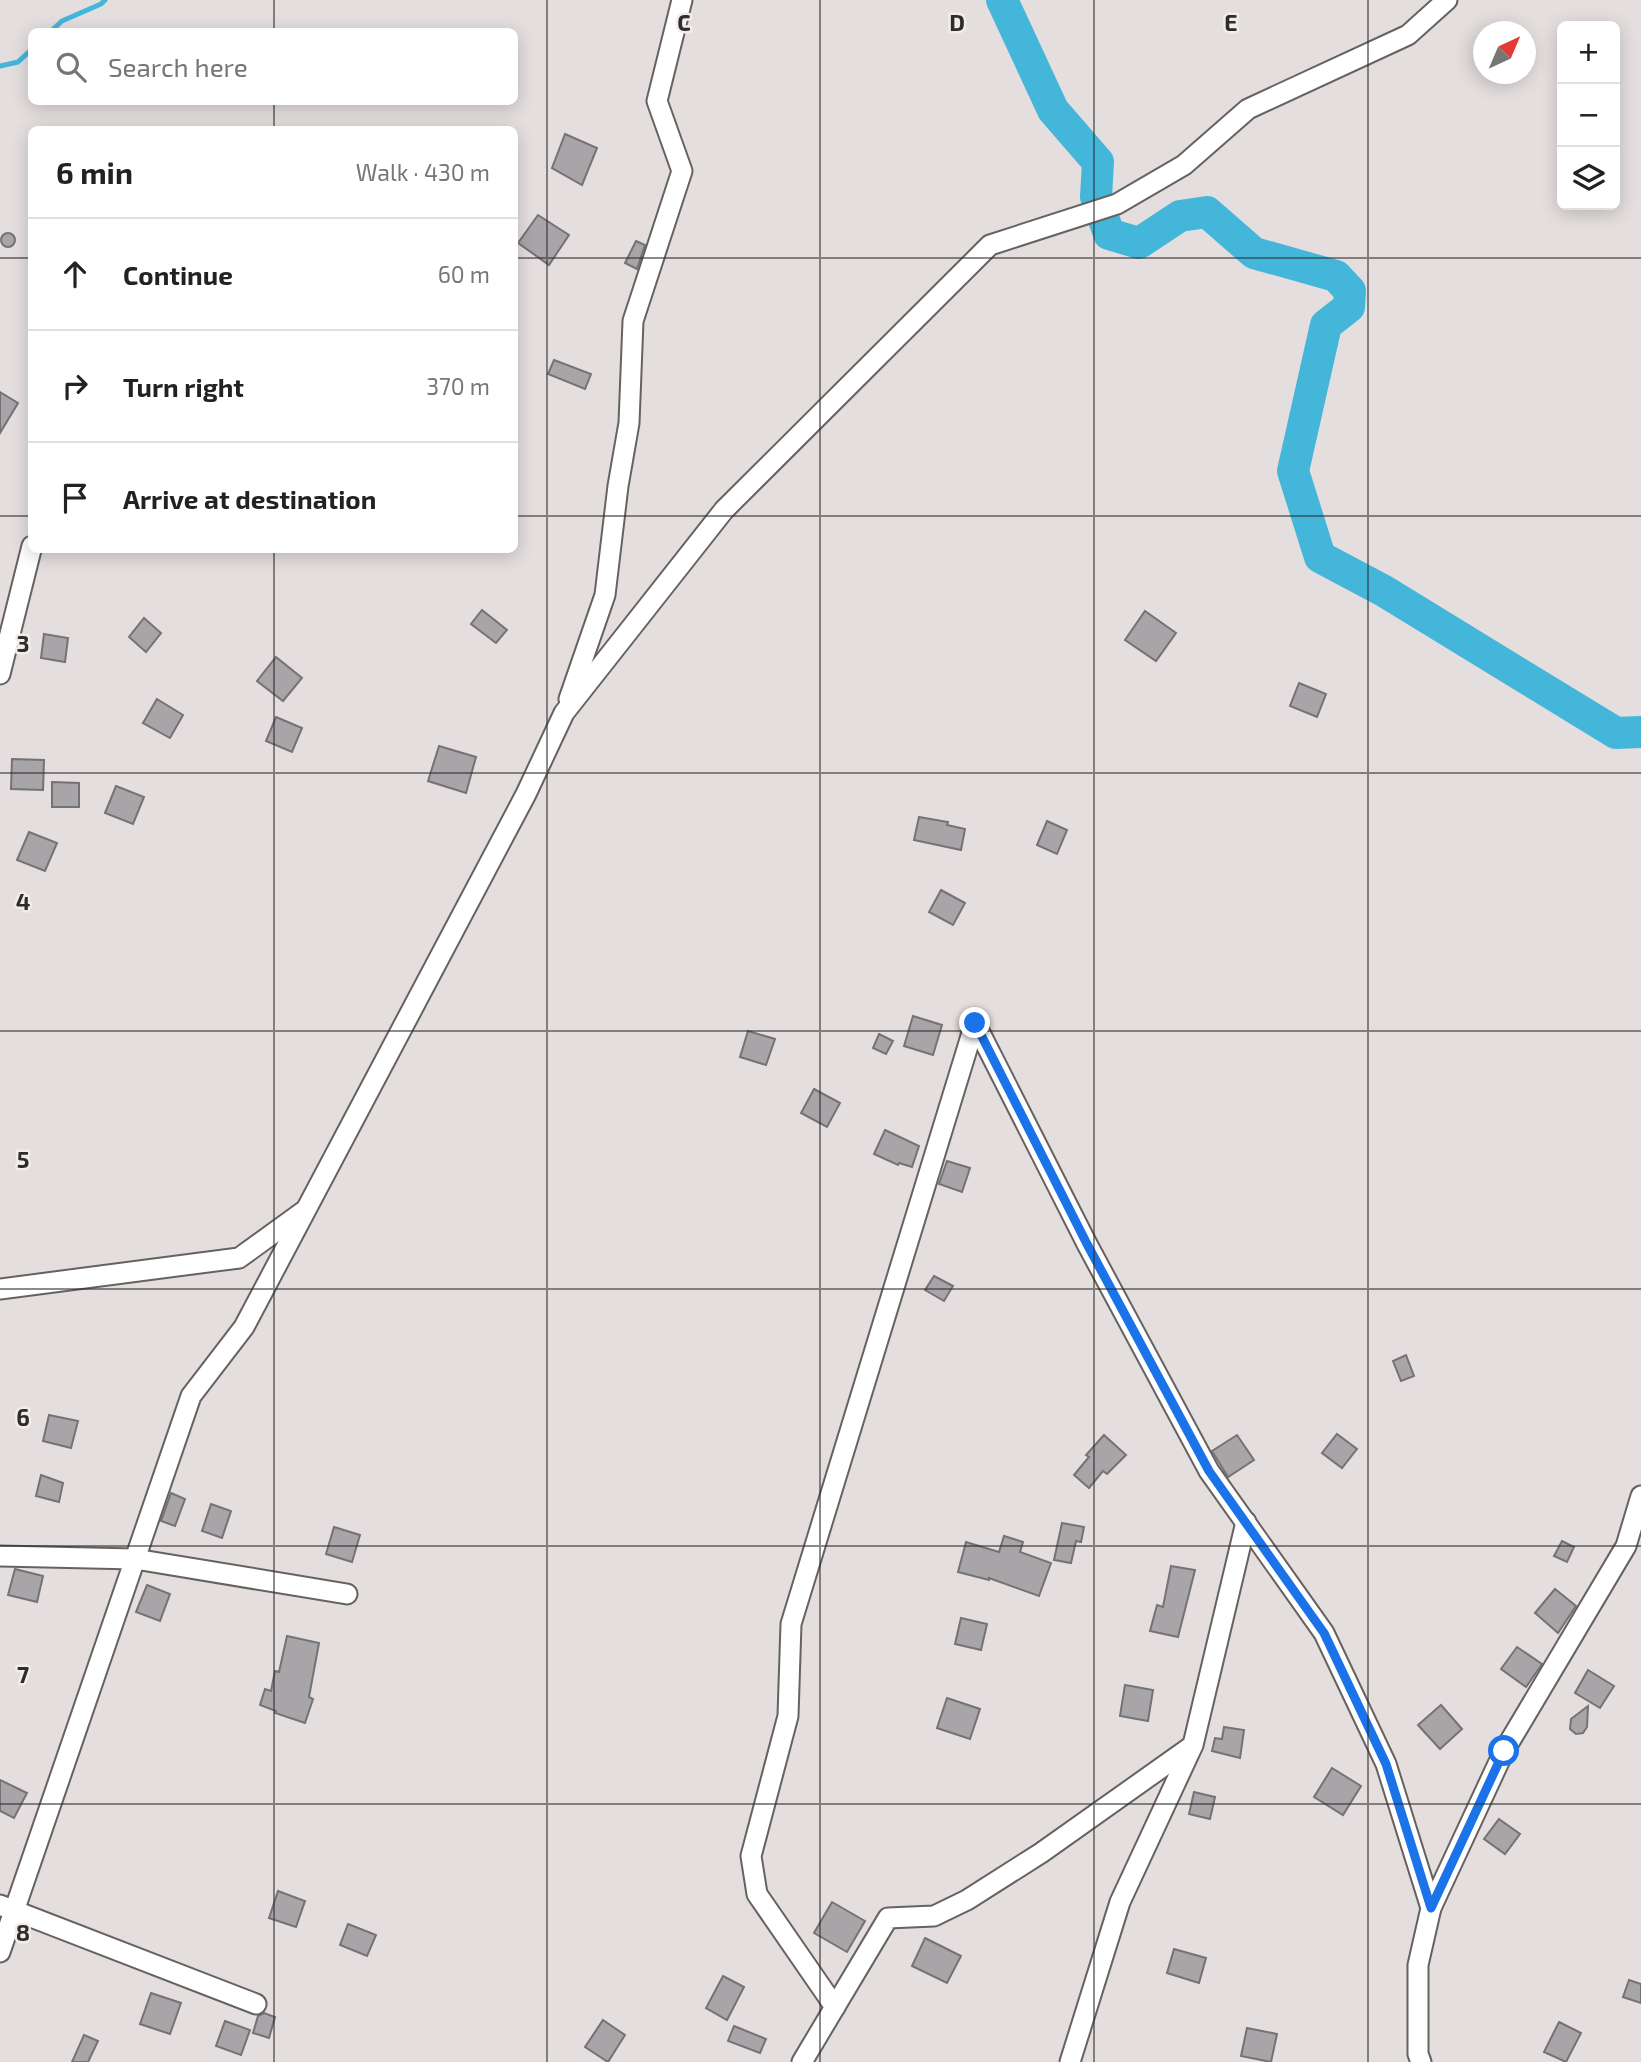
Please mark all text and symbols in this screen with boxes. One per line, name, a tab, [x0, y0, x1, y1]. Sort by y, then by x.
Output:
text: C	[677, 8, 691, 36]
text: D	[949, 8, 965, 36]
text: E	[1224, 8, 1238, 36]
north arrow	[1473, 21, 1536, 84]
map controls	[1557, 21, 1620, 210]
button: +	[1557, 21, 1620, 84]
search box	[28, 28, 518, 105]
icon: search	[52, 48, 90, 86]
text: Search here	[108, 51, 248, 82]
button: −	[1557, 84, 1620, 147]
button: layers	[1557, 147, 1620, 210]
text: 6 min	[56, 154, 133, 190]
text: Walk · 430 m	[356, 158, 490, 186]
icon: ahead	[56, 255, 94, 293]
text: Continue	[123, 259, 233, 290]
text: 60 m	[438, 260, 490, 288]
icon: right	[56, 367, 94, 405]
text: Turn right	[123, 371, 244, 402]
text: 370 m	[426, 372, 490, 400]
icon: arrive	[56, 479, 94, 517]
text: Arrive at destination	[123, 483, 376, 514]
text: 3	[16, 629, 30, 657]
text: 4	[16, 887, 30, 915]
route end	[959, 1007, 990, 1038]
text: 5	[17, 1145, 29, 1173]
text: 6	[16, 1403, 30, 1431]
text: 7	[17, 1660, 29, 1688]
route start	[1488, 1735, 1519, 1766]
text: 8	[16, 1918, 30, 1946]

